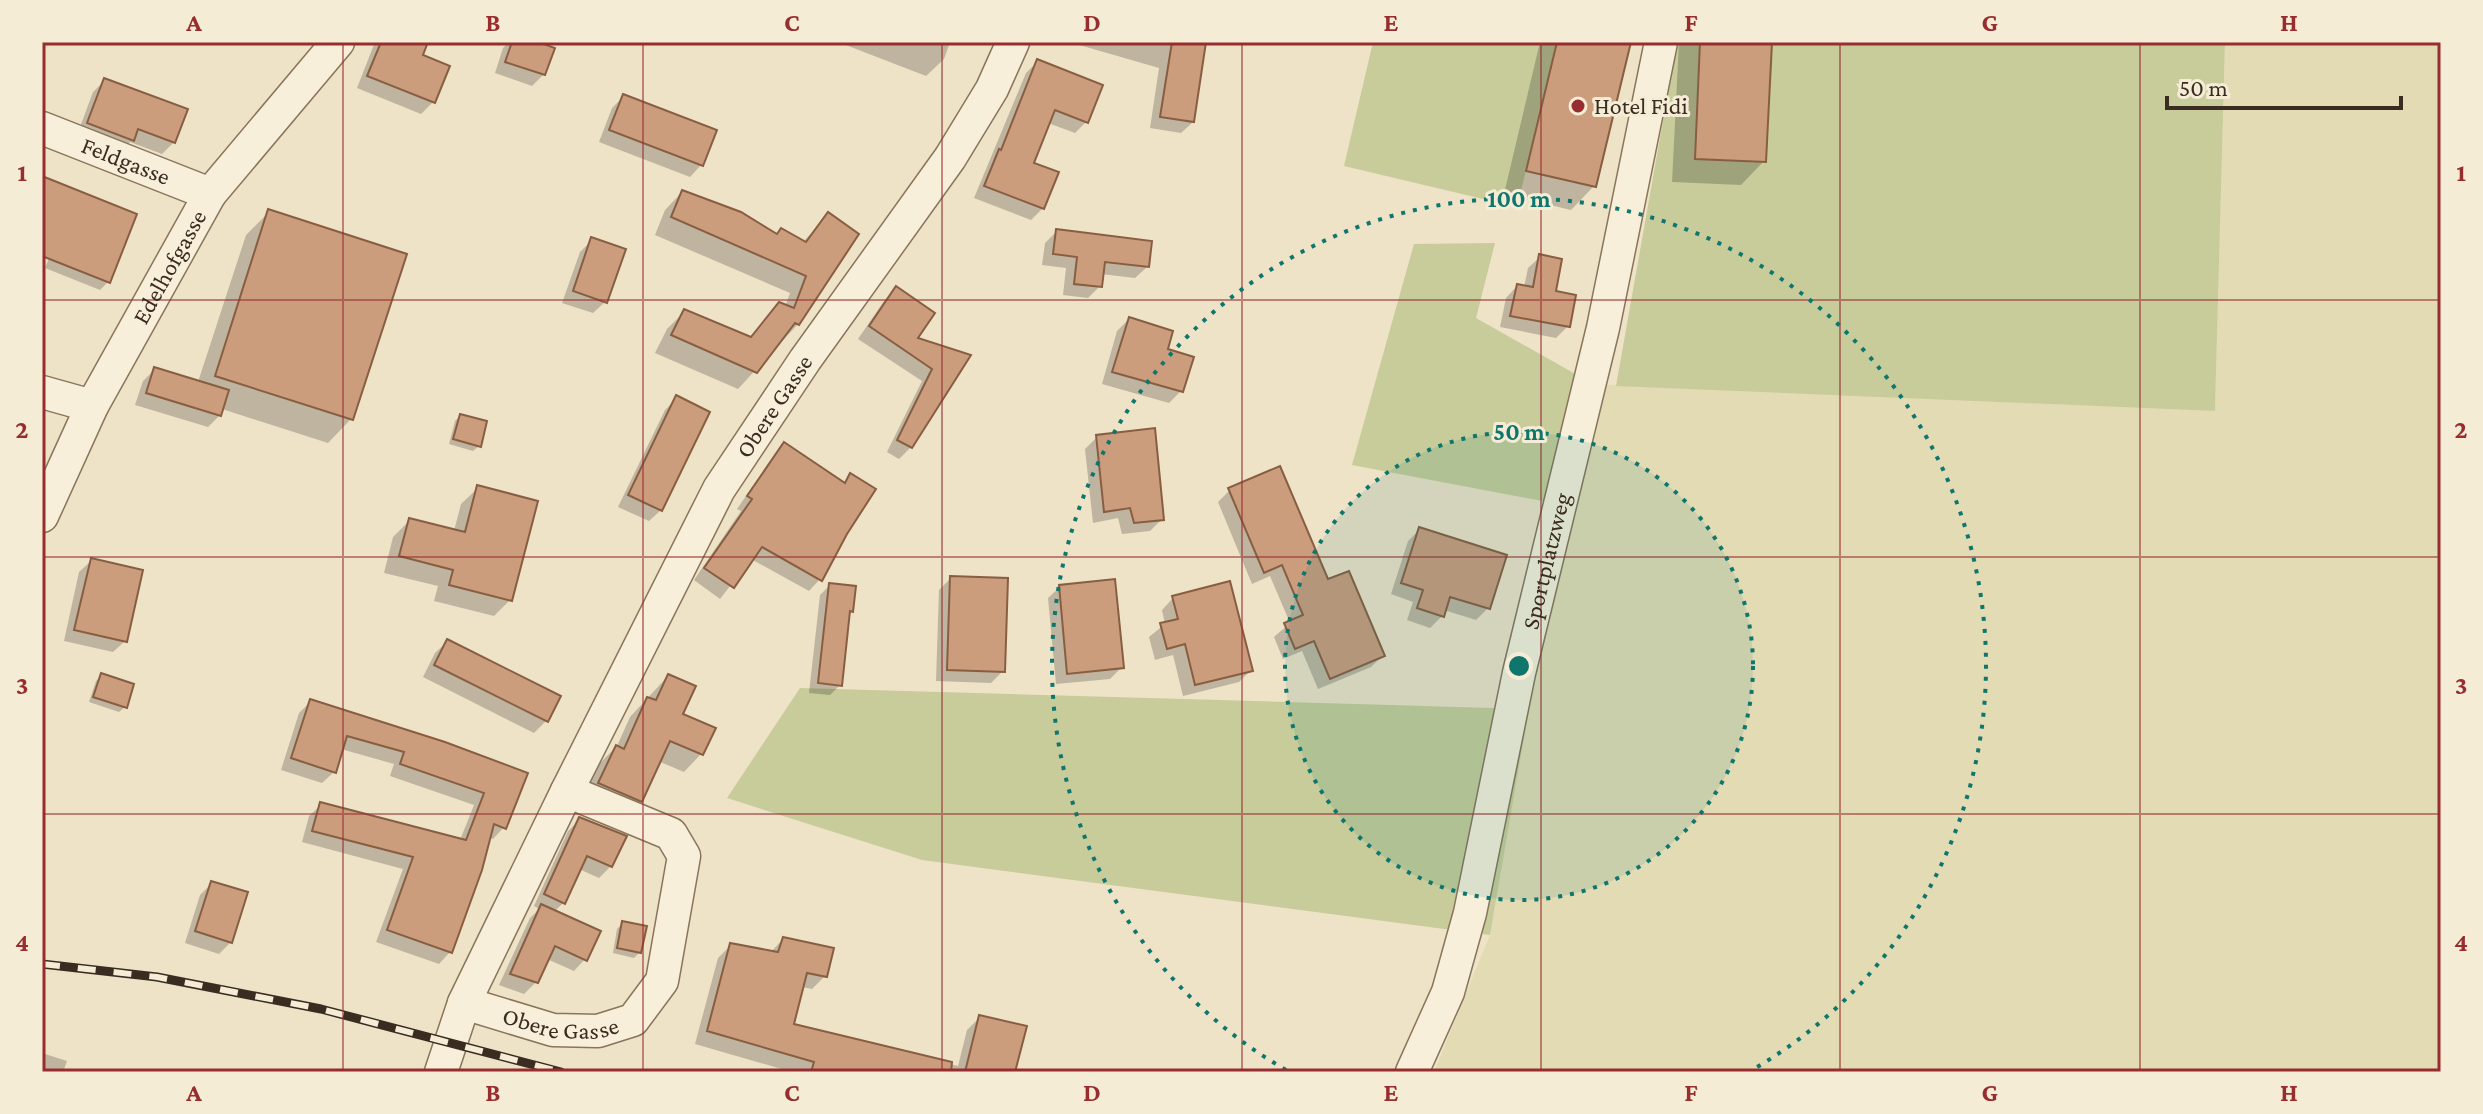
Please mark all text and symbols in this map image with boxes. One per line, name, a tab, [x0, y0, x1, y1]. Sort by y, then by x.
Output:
text: A	[185, 8, 202, 37]
text: B	[485, 8, 501, 37]
text: C	[784, 8, 800, 37]
text: D	[1083, 8, 1101, 37]
text: E	[1384, 8, 1399, 37]
text: F	[1684, 8, 1698, 37]
text: G	[1982, 8, 1998, 37]
text: H	[2280, 8, 2298, 37]
scale bar	[2167, 60, 2401, 110]
text: 50 m	[2179, 74, 2228, 101]
place label: Hotel Fidi	[1594, 92, 1688, 119]
marker: Hotel Fidi	[1569, 97, 1587, 115]
street label: Feldgasse	[78, 131, 174, 190]
text: 1	[17, 158, 27, 187]
text: 1	[2456, 158, 2466, 187]
text: 100 m	[1487, 185, 1551, 212]
street label: Edelhofgasse	[126, 205, 211, 328]
street label: Obere Gasse	[730, 349, 818, 462]
text: 2	[15, 415, 29, 444]
text: 2	[2454, 415, 2468, 444]
text: 50 m	[1493, 418, 1545, 445]
street label: Sportplatzweg	[1516, 489, 1576, 632]
centre of rings	[1505, 652, 1533, 680]
text: 3	[16, 671, 28, 700]
text: 3	[2455, 671, 2467, 700]
text: 4	[15, 928, 29, 957]
text: 4	[2454, 928, 2468, 957]
street label: Obere Gasse	[500, 1002, 622, 1044]
text: A	[185, 1078, 202, 1107]
text: B	[485, 1078, 501, 1107]
text: C	[784, 1078, 800, 1107]
text: D	[1083, 1078, 1101, 1107]
text: E	[1384, 1078, 1399, 1107]
text: F	[1684, 1078, 1698, 1107]
text: G	[1982, 1078, 1998, 1107]
text: H	[2280, 1078, 2298, 1107]

